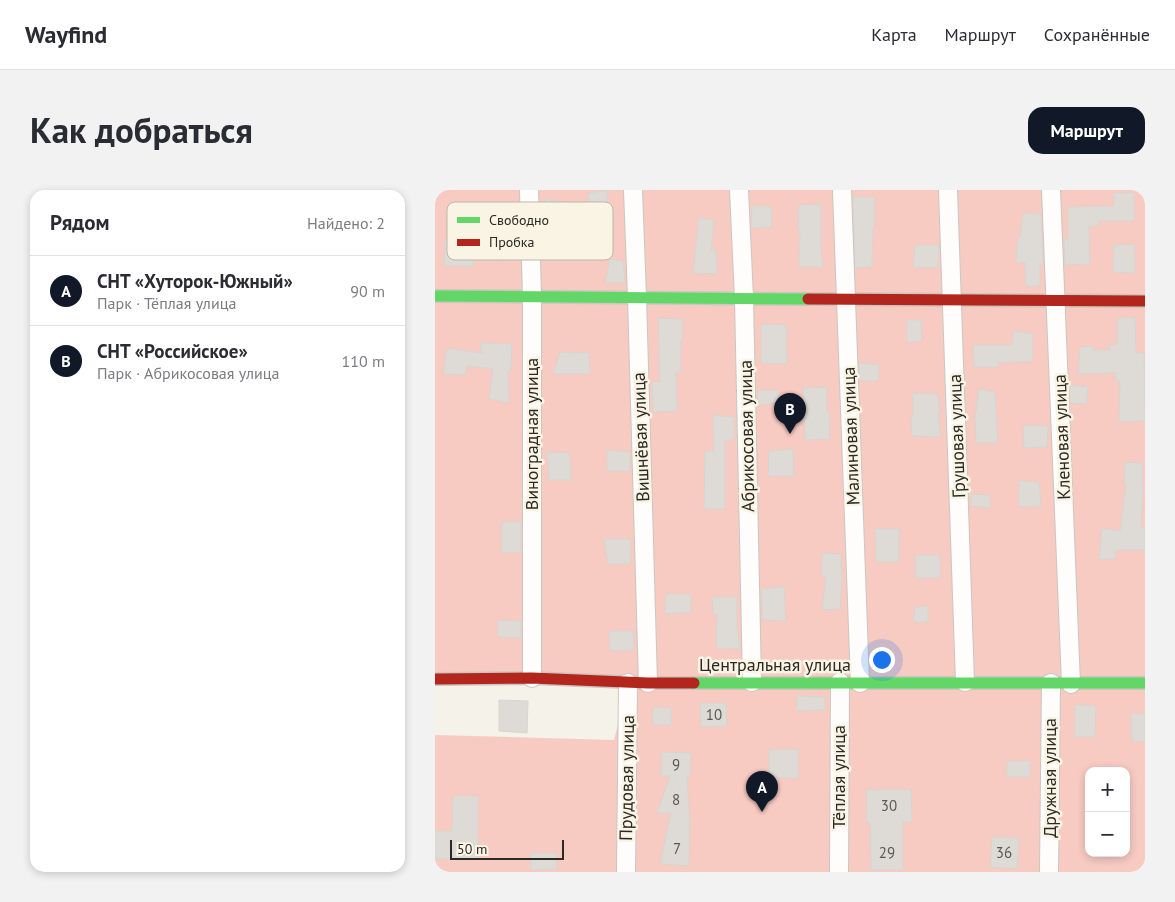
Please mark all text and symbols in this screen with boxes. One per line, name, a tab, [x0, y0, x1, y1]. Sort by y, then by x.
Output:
text: Wayfind	[25, 19, 107, 50]
text: Карта	[871, 23, 917, 46]
text: Маршрут	[945, 23, 1016, 46]
text: Сохранённые	[1044, 23, 1150, 46]
text: Как добраться	[30, 107, 253, 153]
button: Маршрут	[1028, 107, 1145, 154]
legend	[447, 202, 613, 260]
text: Рядом	[50, 209, 109, 236]
text: Свободно	[489, 211, 549, 229]
text: Найдено: 2	[307, 213, 385, 233]
text: Пробка	[489, 233, 534, 251]
text: СНТ «Хуторок-Южный»	[97, 269, 293, 293]
text: A	[61, 281, 71, 301]
text: 90 m	[350, 281, 385, 301]
text: Парк · Тёплая улица	[97, 293, 236, 313]
text: СНТ «Российское»	[97, 339, 248, 363]
text: B	[61, 351, 71, 371]
text: 110 m	[342, 351, 385, 371]
street label: Виноградная улица	[520, 358, 543, 510]
street label: Абрикосовая улица	[734, 360, 759, 512]
text: Парк · Абрикосовая улица	[97, 363, 279, 383]
street label: Малиновая улица	[837, 366, 864, 506]
street label: Вишнёвая улица	[627, 372, 654, 502]
street label: Грушовая улица	[943, 374, 970, 498]
street label: Кленовая улица	[1048, 374, 1075, 500]
pin: B	[774, 393, 806, 434]
your location	[869, 647, 895, 673]
street label: Центральная улица	[699, 653, 851, 676]
house number: 10	[706, 705, 722, 724]
street label: Прудовая улица	[614, 715, 639, 841]
street label: Дружная улица	[1038, 718, 1061, 838]
street label: Тёплая улица	[827, 725, 850, 829]
house number: 9	[672, 755, 680, 774]
map controls	[1085, 767, 1130, 857]
button: +	[1085, 767, 1130, 812]
pin: A	[746, 771, 778, 812]
house number: 8	[672, 790, 680, 809]
house number: 30	[881, 796, 897, 815]
button: −	[1085, 812, 1130, 857]
scale bar	[450, 837, 564, 860]
house number: 7	[673, 839, 681, 858]
text: 50 m	[457, 840, 487, 858]
house number: 29	[879, 843, 895, 862]
house number: 36	[996, 843, 1012, 862]

